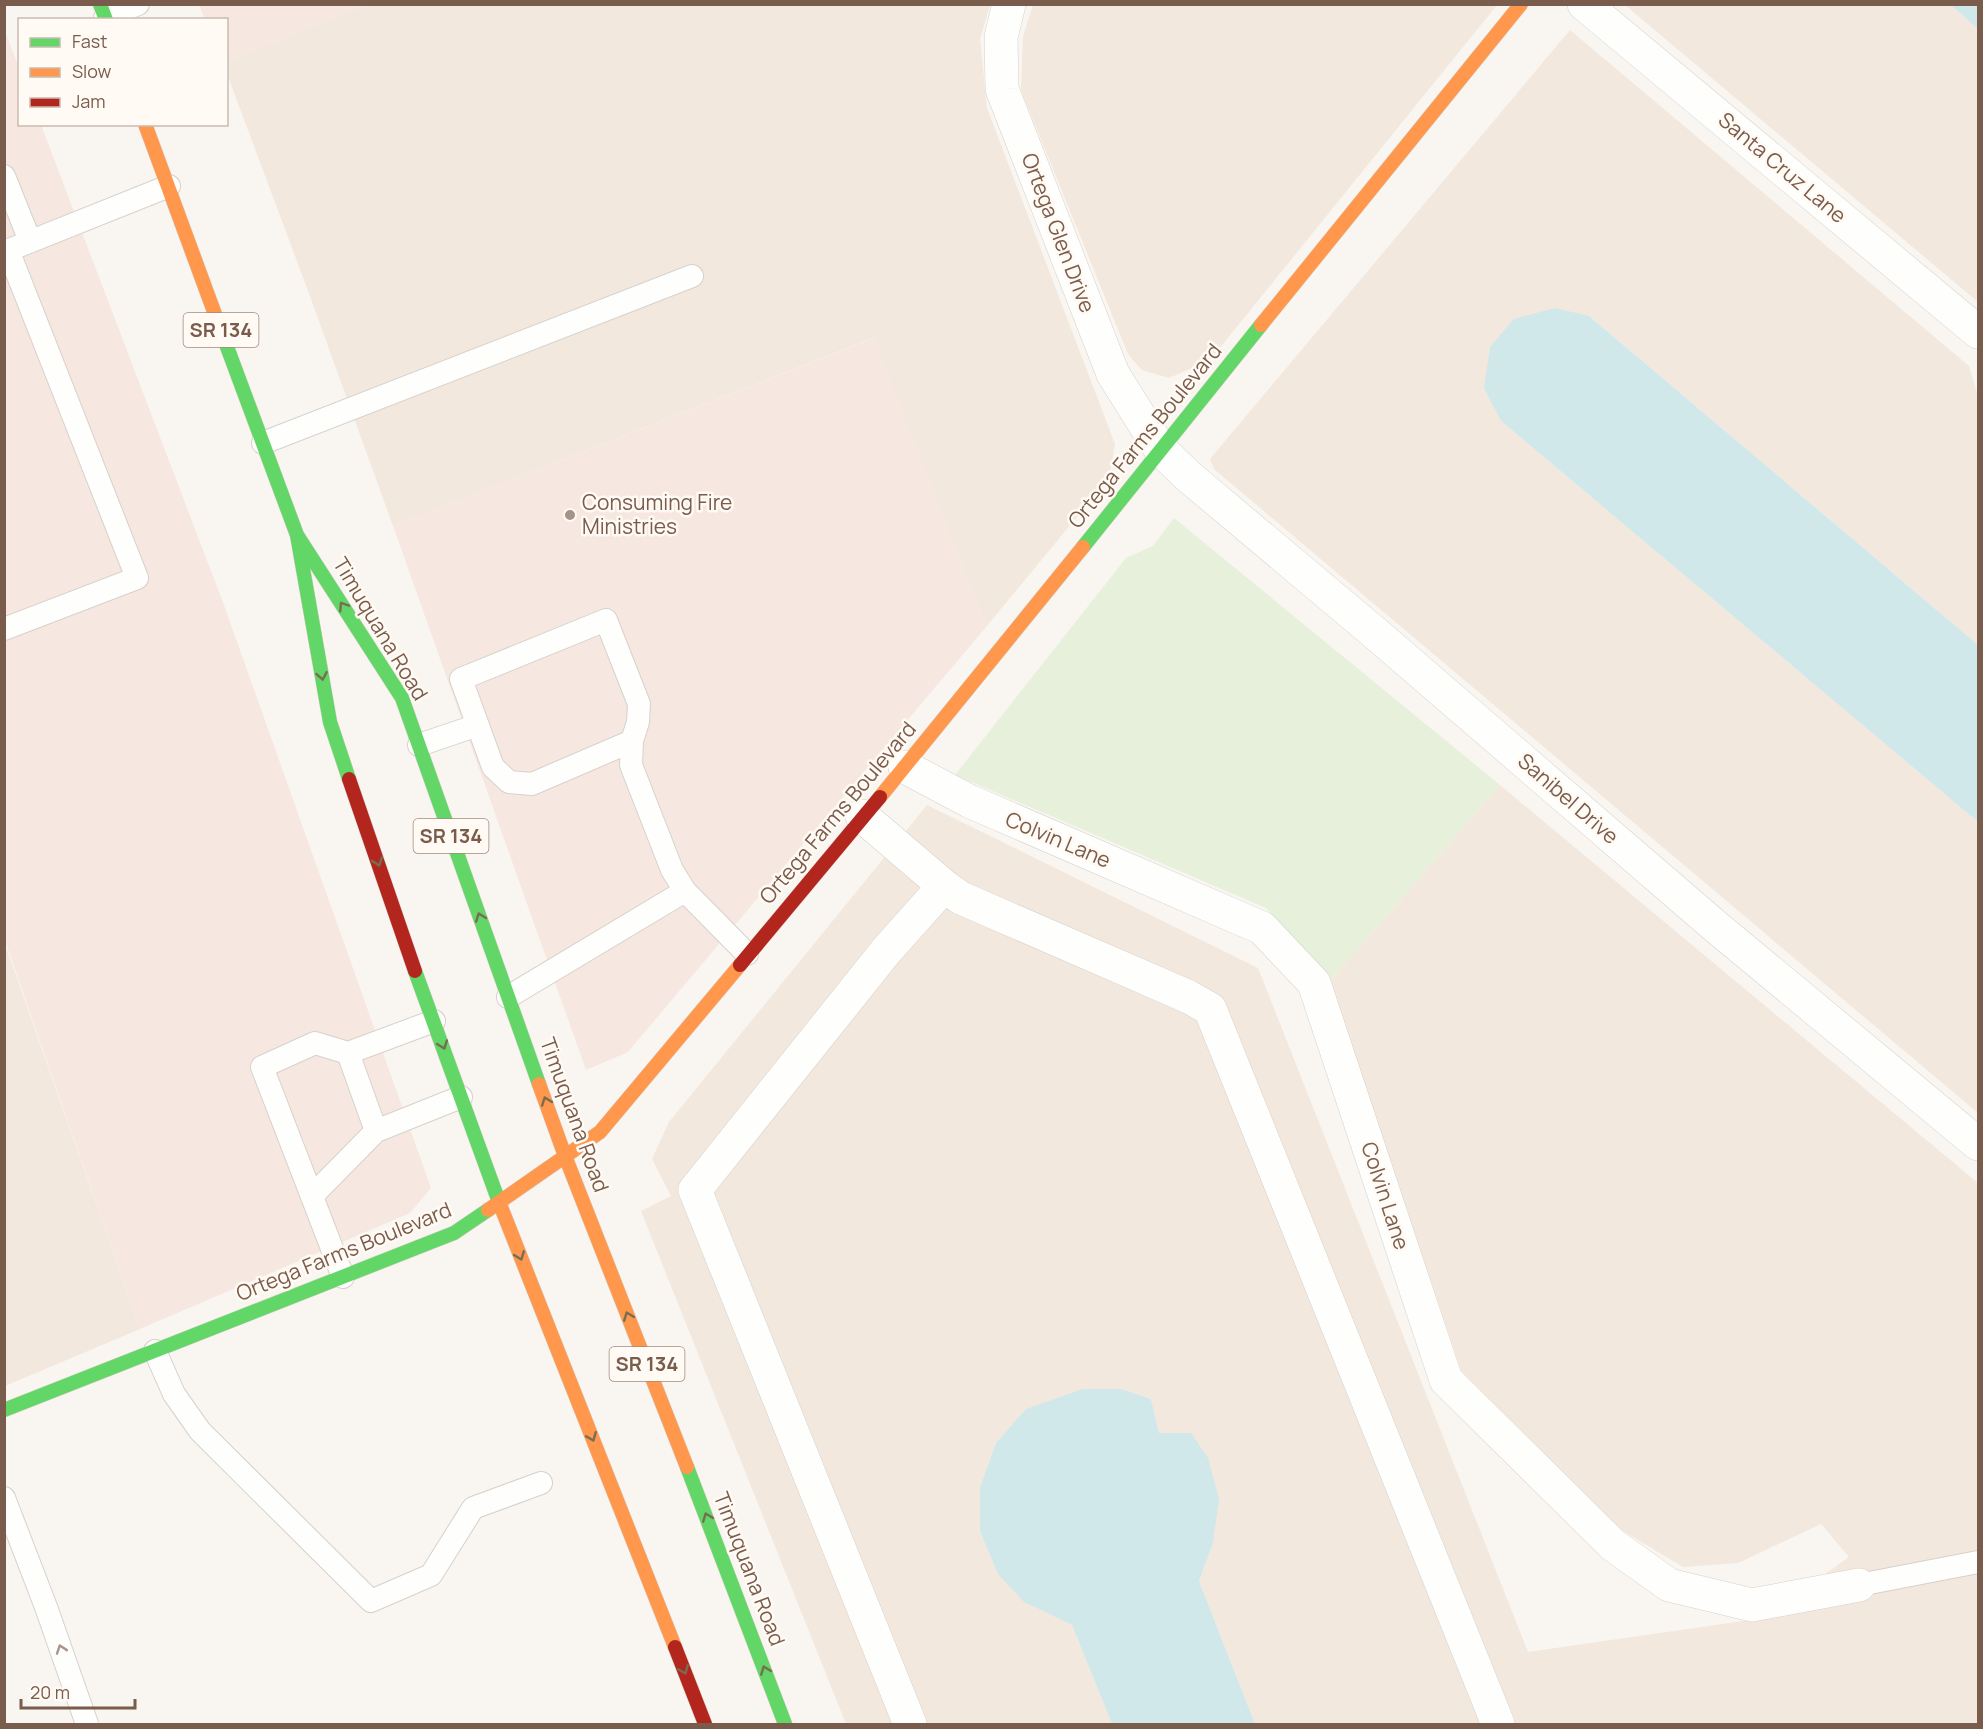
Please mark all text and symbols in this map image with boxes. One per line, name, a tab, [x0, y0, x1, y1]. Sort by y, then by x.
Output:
legend	[18, 18, 228, 126]
text: Fast	[72, 29, 107, 53]
text: Slow	[72, 59, 112, 83]
text: Jam	[72, 89, 106, 113]
street label: Santa Cruz Lane	[1713, 105, 1852, 229]
street label: Ortega Glen Drive	[1016, 149, 1102, 316]
road number: SR 134	[184, 313, 258, 347]
street label: Ortega Farms Boulevard	[1061, 337, 1227, 533]
place label: Consuming Fire Ministries	[582, 488, 732, 540]
marker: Consuming Fire Ministries	[563, 508, 577, 522]
street label: Timuquana Road	[327, 552, 435, 705]
one-way arrow	[339, 602, 350, 613]
one-way arrow	[315, 670, 328, 680]
street label: Ortega Farms Boulevard	[753, 715, 922, 909]
street label: Sanibel Drive	[1512, 747, 1625, 850]
street label: Colvin Lane	[1002, 804, 1115, 874]
road number: SR 134	[414, 819, 488, 853]
one-way arrow	[371, 856, 384, 867]
one-way arrow	[475, 913, 488, 923]
street label: Timuquana Road	[534, 1034, 616, 1196]
one-way arrow	[435, 1039, 448, 1050]
one-way arrow	[540, 1096, 553, 1107]
street label: Colvin Lane	[1355, 1138, 1417, 1253]
street label: Ortega Farms Boulevard	[232, 1195, 455, 1307]
one-way arrow	[513, 1250, 526, 1261]
one-way arrow	[623, 1311, 636, 1321]
road number: SR 134	[610, 1347, 684, 1381]
one-way arrow	[585, 1431, 597, 1442]
street label: Timuquana Road	[708, 1488, 792, 1649]
one-way arrow	[702, 1512, 714, 1523]
one-way arrow	[56, 1645, 69, 1655]
one-way arrow	[677, 1664, 689, 1675]
one-way arrow	[760, 1665, 772, 1676]
scale bar	[21, 1672, 135, 1710]
text: 20 m	[30, 1680, 70, 1704]

